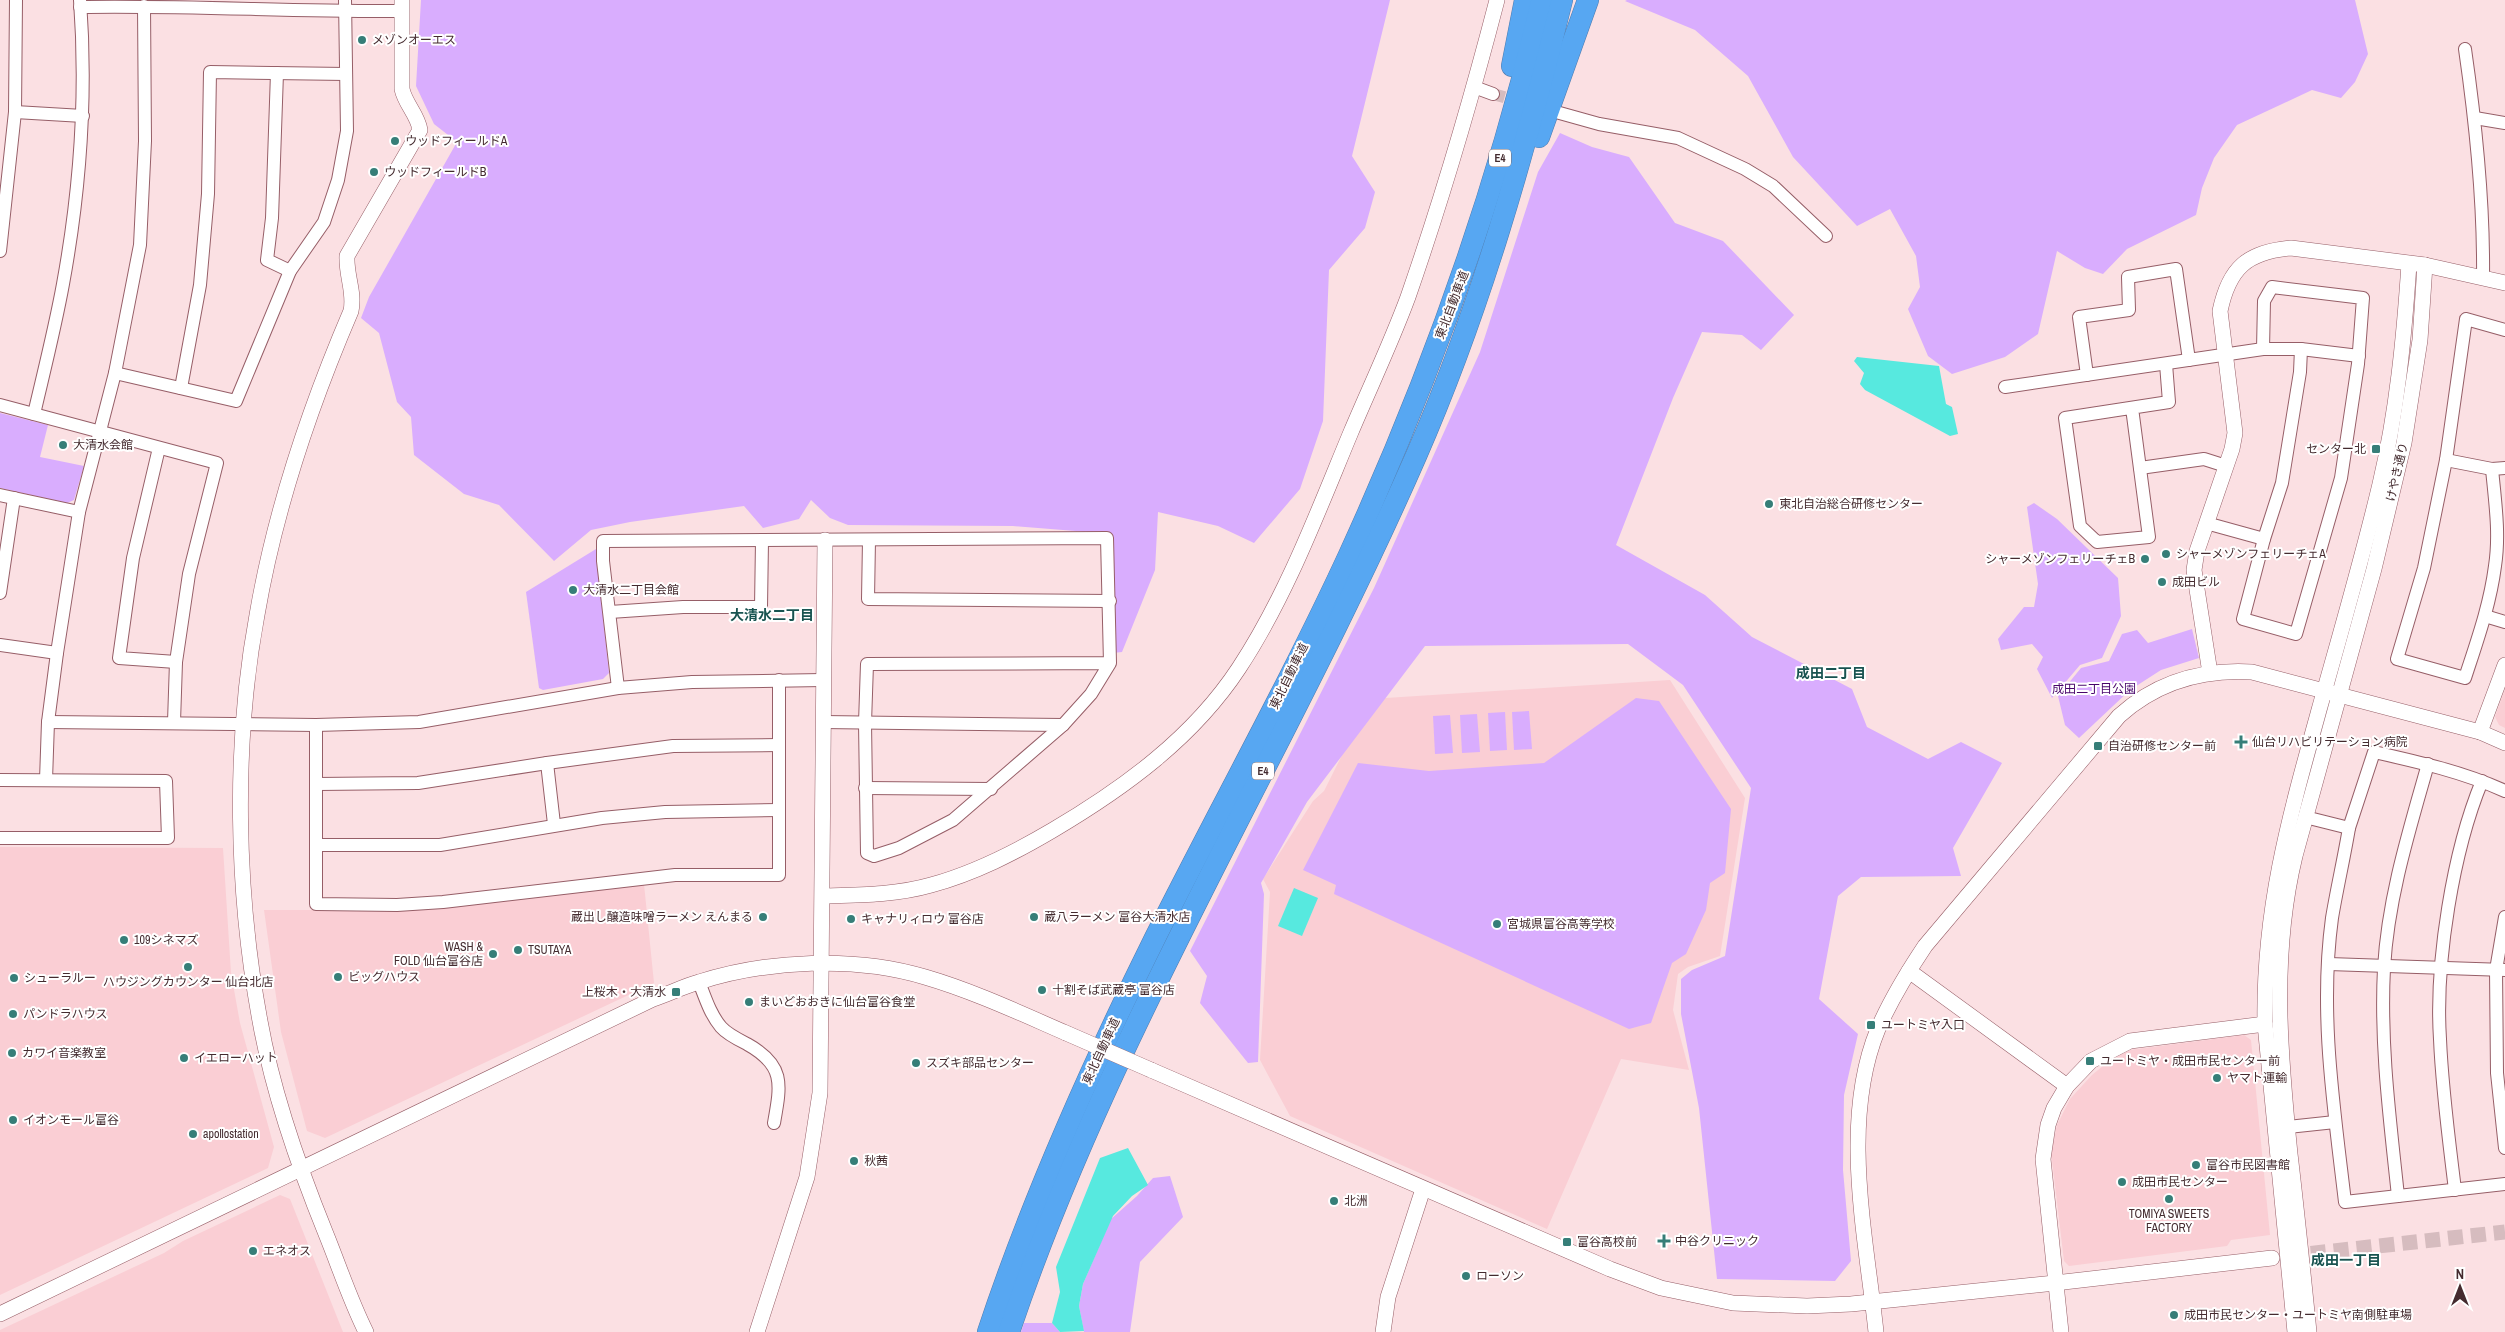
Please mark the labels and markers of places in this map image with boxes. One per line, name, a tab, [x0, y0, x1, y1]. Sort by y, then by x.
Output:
place label: メゾンオーエス	[372, 32, 456, 48]
marker: メゾンオーエス	[356, 34, 368, 46]
place label: ウッドフィールドA	[405, 133, 508, 149]
marker: ウッドフィールドA	[389, 135, 401, 147]
place label: ウッドフィールドB	[384, 164, 487, 180]
marker: ウッドフィールドB	[368, 166, 380, 178]
place label: 大清水会館	[73, 437, 133, 453]
marker: 大清水会館	[57, 439, 69, 451]
place label: センター北	[2306, 441, 2366, 457]
marker: センター北	[2370, 443, 2382, 455]
place label: 東北自治総合研修センター	[1779, 496, 1923, 512]
marker: 東北自治総合研修センター	[1763, 498, 1775, 510]
place label: シャーメゾンフェリーチェA	[2176, 546, 2326, 562]
marker: シャーメゾンフェリーチェA	[2160, 548, 2172, 560]
place label: シャーメゾンフェリーチェB	[1985, 551, 2135, 567]
marker: シャーメゾンフェリーチェB	[2139, 553, 2151, 565]
place label: 成田ビル	[2172, 574, 2220, 590]
marker: 成田ビル	[2156, 576, 2168, 588]
place label: 大清水二丁目会館	[583, 582, 679, 598]
marker: 大清水二丁目会館	[567, 584, 579, 596]
place label: 仙台リハビリテーション病院	[2252, 734, 2408, 750]
marker: 仙台リハビリテーション病院	[2234, 735, 2248, 749]
place label: 自治研修センター前	[2108, 738, 2216, 754]
marker: 自治研修センター前	[2092, 740, 2104, 752]
place label: 蔵出し醸造味噌ラーメン えんまる	[571, 909, 753, 925]
place label: 蔵八ラーメン 富谷大清水店	[1044, 909, 1190, 925]
marker: 蔵出し醸造味噌ラーメン えんまる	[757, 911, 769, 923]
place label: キャナリィロウ 富谷店	[861, 911, 984, 927]
marker: 蔵八ラーメン 富谷大清水店	[1028, 911, 1040, 923]
marker: キャナリィロウ 富谷店	[845, 913, 857, 925]
place label: 宮城県富谷高等学校	[1507, 916, 1615, 932]
marker: 宮城県富谷高等学校	[1491, 918, 1503, 930]
place label: 109シネマズ	[134, 932, 198, 948]
marker: 109シネマズ	[118, 934, 130, 946]
place label: WASH & FOLD 仙台富谷店	[394, 939, 483, 969]
place label: TSUTAYA	[528, 942, 572, 958]
marker: TSUTAYA	[512, 944, 524, 956]
marker: WASH & FOLD 仙台富谷店	[487, 948, 499, 960]
marker: ハウジングカウンター 仙台北店	[182, 961, 194, 973]
place label: ビッグハウス	[348, 969, 420, 985]
place label: シューラルー	[24, 970, 96, 986]
marker: ビッグハウス	[332, 971, 344, 983]
marker: シューラルー	[8, 972, 20, 984]
place label: ハウジングカウンター 仙台北店	[103, 974, 273, 990]
place label: 十割そば武蔵亭 富谷店	[1052, 982, 1175, 998]
place label: 上桜木・大清水	[582, 984, 666, 1000]
marker: 十割そば武蔵亭 富谷店	[1036, 984, 1048, 996]
marker: 上桜木・大清水	[670, 986, 682, 998]
place label: まいどおおきに仙台富谷食堂	[759, 994, 915, 1010]
marker: まいどおおきに仙台富谷食堂	[743, 996, 755, 1008]
place label: パンドラハウス	[23, 1006, 107, 1022]
marker: パンドラハウス	[7, 1008, 19, 1020]
place label: ユートミヤ入口	[1881, 1017, 1965, 1033]
marker: ユートミヤ入口	[1865, 1019, 1877, 1031]
place label: カワイ音楽教室	[22, 1045, 106, 1061]
marker: カワイ音楽教室	[6, 1047, 18, 1059]
place label: イエローハット	[194, 1050, 278, 1066]
marker: イエローハット	[178, 1052, 190, 1064]
place label: ユートミヤ・成田市民センター前	[2100, 1053, 2280, 1069]
place label: スズキ部品センター	[926, 1055, 1034, 1071]
marker: ユートミヤ・成田市民センター前	[2084, 1055, 2096, 1067]
marker: スズキ部品センター	[910, 1057, 922, 1069]
place label: ヤマト運輸	[2227, 1070, 2287, 1086]
marker: ヤマト運輸	[2211, 1072, 2223, 1084]
place label: イオンモール富谷	[23, 1112, 119, 1128]
marker: イオンモール富谷	[7, 1114, 19, 1126]
place label: apollostation	[203, 1126, 259, 1142]
marker: apollostation	[187, 1128, 199, 1140]
place label: 秋茜	[864, 1153, 888, 1169]
marker: 秋茜	[848, 1155, 860, 1167]
place label: 富谷市民図書館	[2206, 1157, 2290, 1173]
marker: 富谷市民図書館	[2190, 1159, 2202, 1171]
place label: 成田市民センター	[2132, 1174, 2228, 1190]
marker: 成田市民センター	[2116, 1176, 2128, 1188]
place label: 北洲	[1344, 1193, 1368, 1209]
marker: TOMIYA SWEETS FACTORY	[2163, 1193, 2175, 1205]
marker: 北洲	[1328, 1195, 1340, 1207]
place label: TOMIYA SWEETS FACTORY	[2129, 1206, 2210, 1236]
place label: 中谷クリニック	[1675, 1233, 1759, 1249]
place label: 富谷高校前	[1577, 1234, 1637, 1250]
marker: 中谷クリニック	[1657, 1234, 1671, 1248]
marker: 富谷高校前	[1561, 1236, 1573, 1248]
place label: エネオス	[263, 1243, 311, 1259]
marker: エネオス	[247, 1245, 259, 1257]
place label: ローソン	[1476, 1268, 1524, 1284]
marker: ローソン	[1460, 1270, 1472, 1282]
place label: 成田市民センター・ユートミヤ南側駐車場	[2184, 1307, 2412, 1323]
marker: 成田市民センター・ユートミヤ南側駐車場	[2168, 1309, 2180, 1321]

